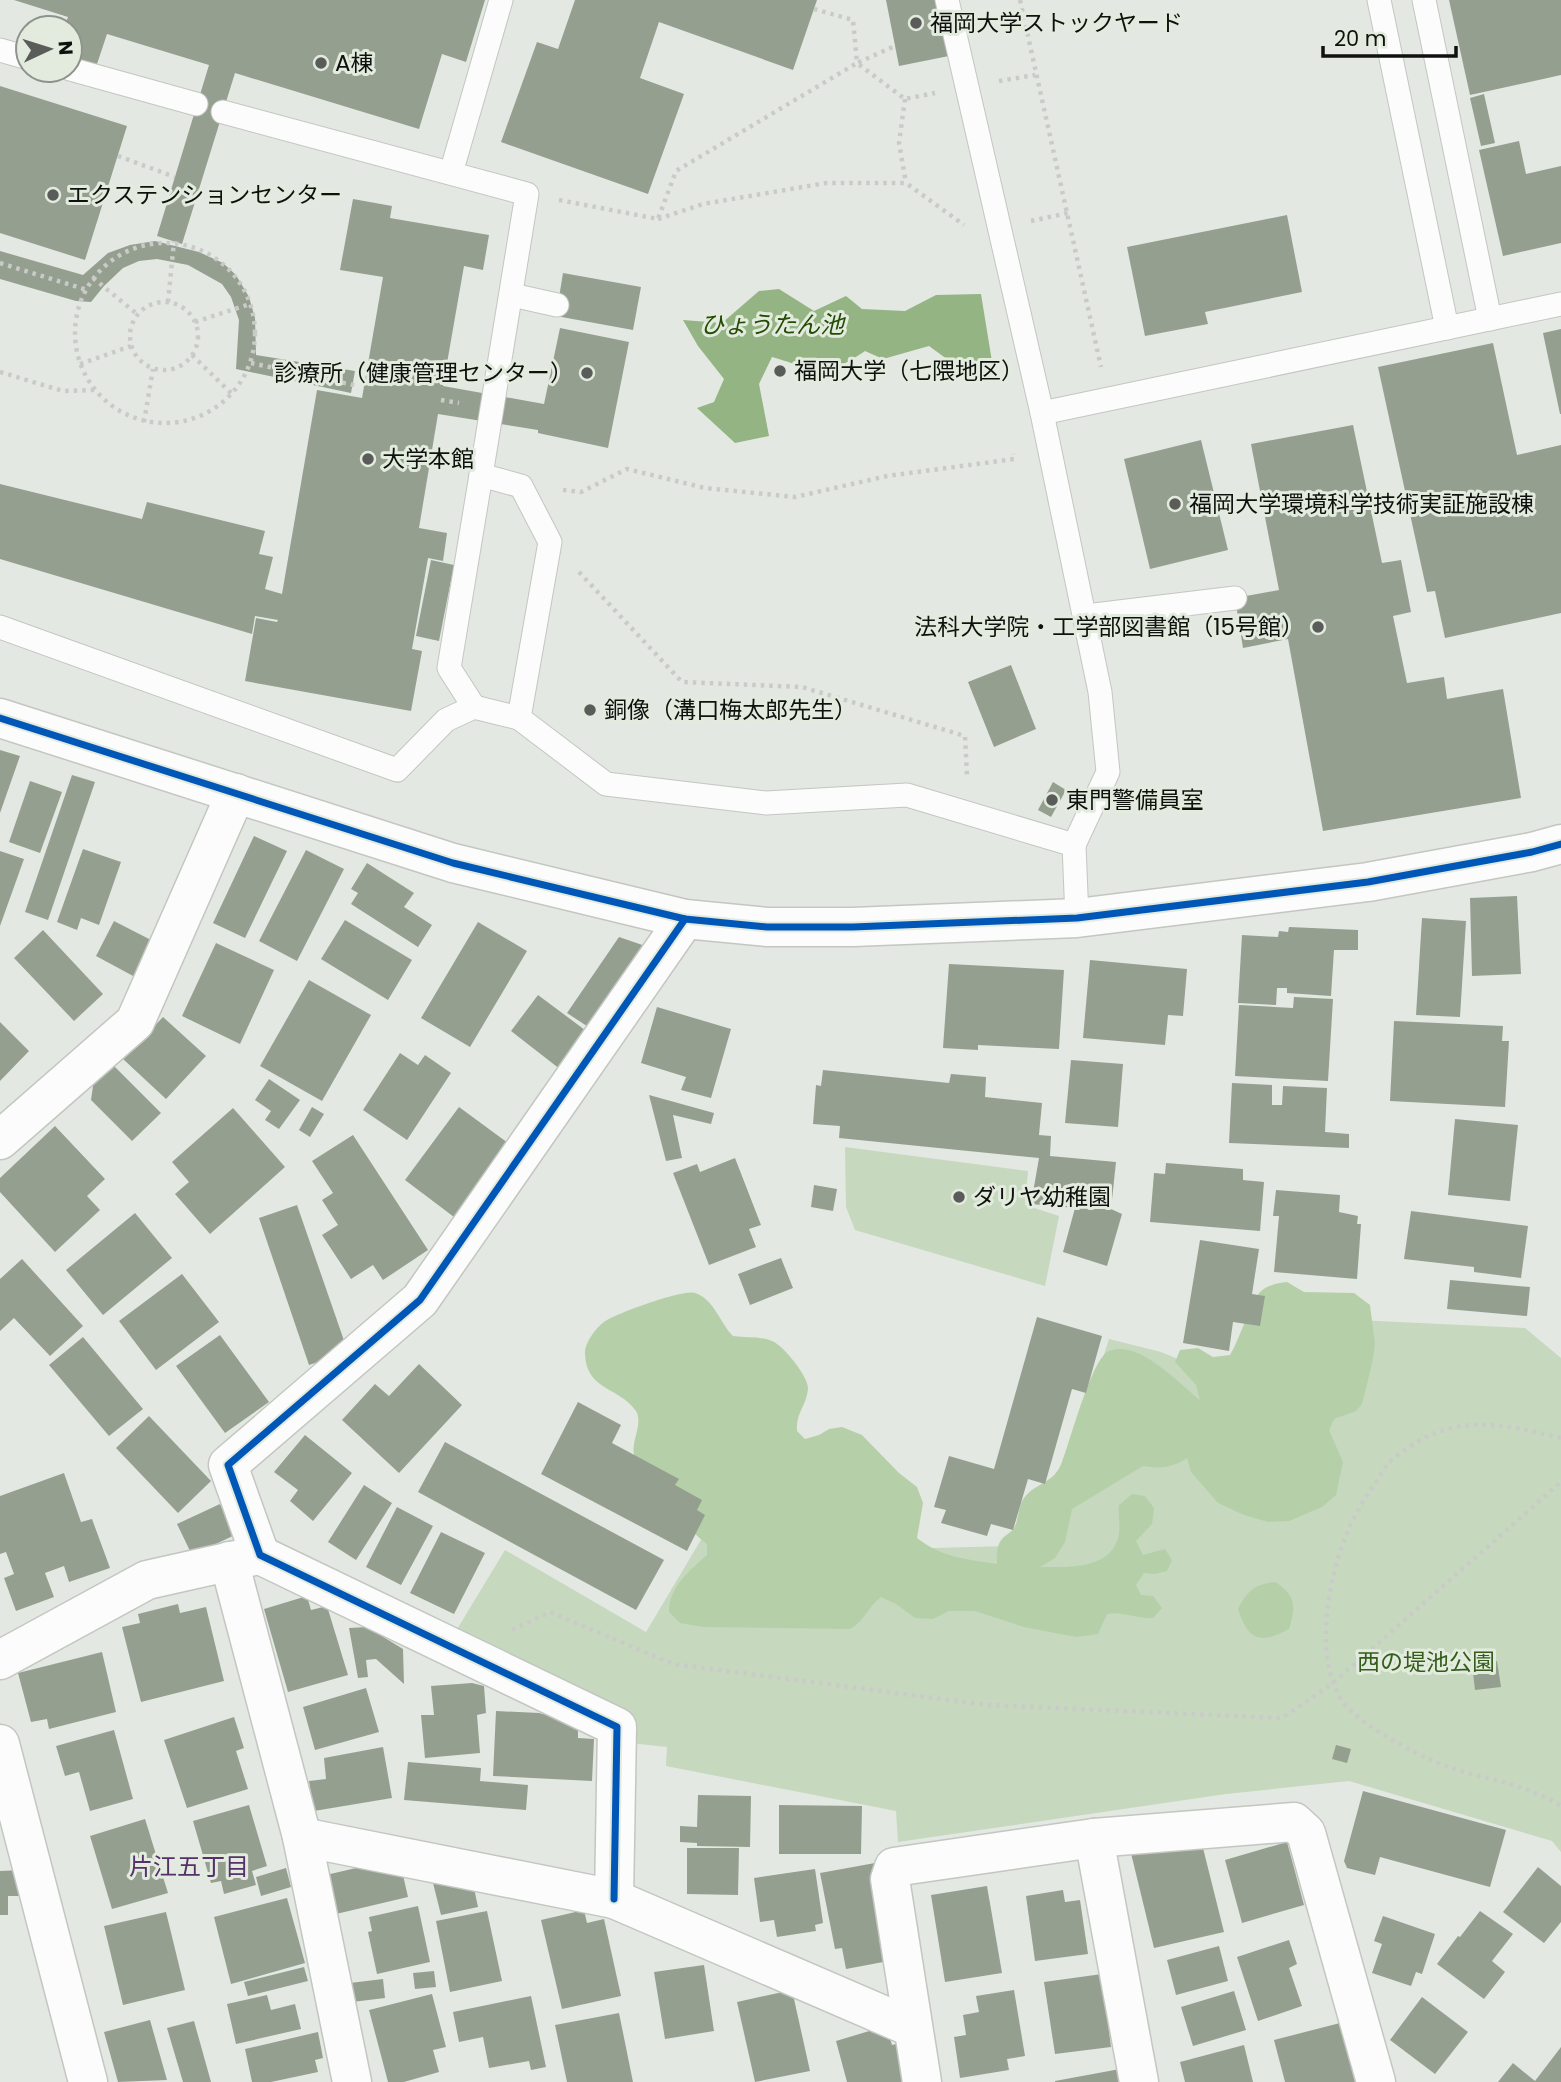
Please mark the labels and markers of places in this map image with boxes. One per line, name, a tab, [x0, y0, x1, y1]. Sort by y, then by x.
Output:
place label: 福岡大学ストックヤード	[930, 7, 1183, 39]
marker: 福岡大学ストックヤード	[908, 15, 924, 31]
place label: A棟	[335, 47, 374, 79]
marker: A棟	[313, 55, 329, 71]
place label: エクステンションセンター	[67, 179, 342, 211]
marker: エクステンションセンター	[45, 187, 61, 203]
place label: 福岡大学（七隈地区）	[794, 355, 1024, 387]
place label: 診療所（健康管理センター）	[274, 357, 573, 389]
marker: 福岡大学（七隈地区）	[772, 363, 788, 379]
marker: 診療所（健康管理センター）	[579, 365, 595, 381]
place label: 大学本館	[382, 443, 474, 475]
marker: 大学本館	[360, 451, 376, 467]
place label: 福岡大学環境科学技術実証施設棟	[1189, 488, 1534, 520]
marker: 福岡大学環境科学技術実証施設棟	[1167, 496, 1183, 512]
place label: 法科大学院・工学部図書館（15号館）	[914, 611, 1304, 643]
marker: 法科大学院・工学部図書館（15号館）	[1310, 619, 1326, 635]
place label: 銅像（溝口梅太郎先生）	[604, 694, 857, 726]
marker: 銅像（溝口梅太郎先生）	[582, 702, 598, 718]
place label: 東門警備員室	[1066, 784, 1204, 816]
marker: 東門警備員室	[1044, 792, 1060, 808]
place label: ダリヤ幼稚園	[973, 1181, 1111, 1213]
marker: ダリヤ幼稚園	[951, 1189, 967, 1205]

